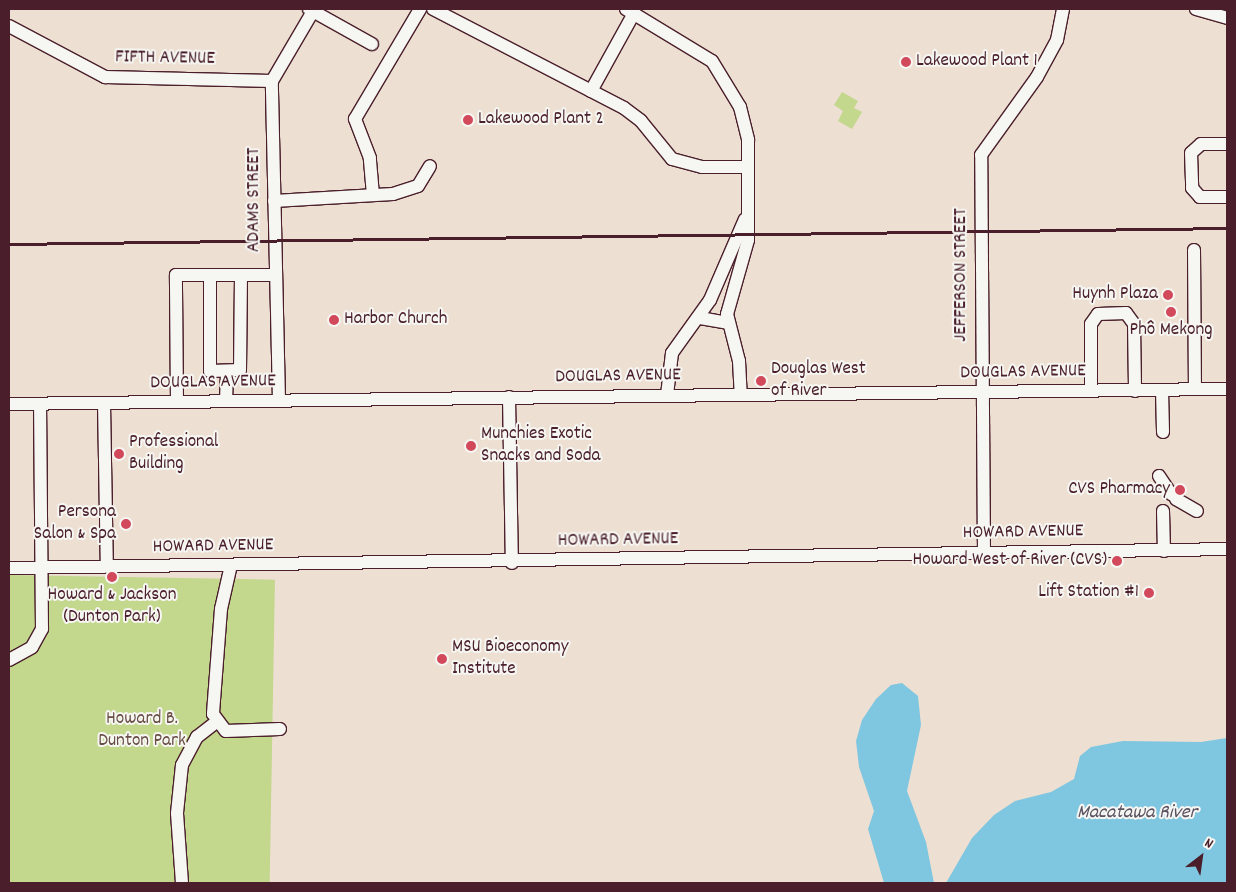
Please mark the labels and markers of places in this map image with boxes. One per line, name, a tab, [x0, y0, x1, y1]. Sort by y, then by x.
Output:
place label: Lakewood Plant 1	[916, 51, 1038, 73]
marker: Lakewood Plant 1	[900, 56, 912, 68]
place label: Lakewood Plant 2	[478, 109, 604, 131]
marker: Lakewood Plant 2	[462, 114, 474, 126]
place label: Huynh Plaza	[1072, 284, 1158, 306]
marker: Huynh Plaza	[1162, 289, 1174, 301]
marker: Phô Mekong	[1165, 306, 1177, 318]
place label: Harbor Church	[344, 309, 447, 331]
marker: Harbor Church	[328, 314, 340, 326]
place label: Phô Mekong	[1130, 320, 1212, 342]
place label: Douglas West of River	[771, 359, 866, 403]
marker: Douglas West of River	[755, 375, 767, 387]
place label: Munchies Exotic Snacks and Soda	[481, 424, 600, 468]
place label: Professional Building	[129, 432, 218, 476]
marker: Munchies Exotic Snacks and Soda	[465, 440, 477, 452]
marker: Professional Building	[113, 448, 125, 460]
place label: CVS Pharmacy	[1068, 479, 1170, 501]
marker: CVS Pharmacy	[1174, 484, 1186, 496]
place label: Persona Salon & Spa	[34, 502, 116, 546]
marker: Persona Salon & Spa	[120, 518, 132, 530]
place label: Howard West of River (CVS)	[912, 550, 1107, 572]
marker: Howard West of River (CVS)	[1111, 555, 1123, 567]
marker: Howard & Jackson (Dunton Park)	[106, 571, 118, 583]
place label: Lift Station #1	[1038, 582, 1139, 604]
place label: Howard & Jackson (Dunton Park)	[48, 585, 176, 629]
marker: Lift Station #1	[1143, 587, 1155, 599]
place label: MSU Bioeconomy Institute	[452, 637, 568, 681]
marker: MSU Bioeconomy Institute	[436, 653, 448, 665]

